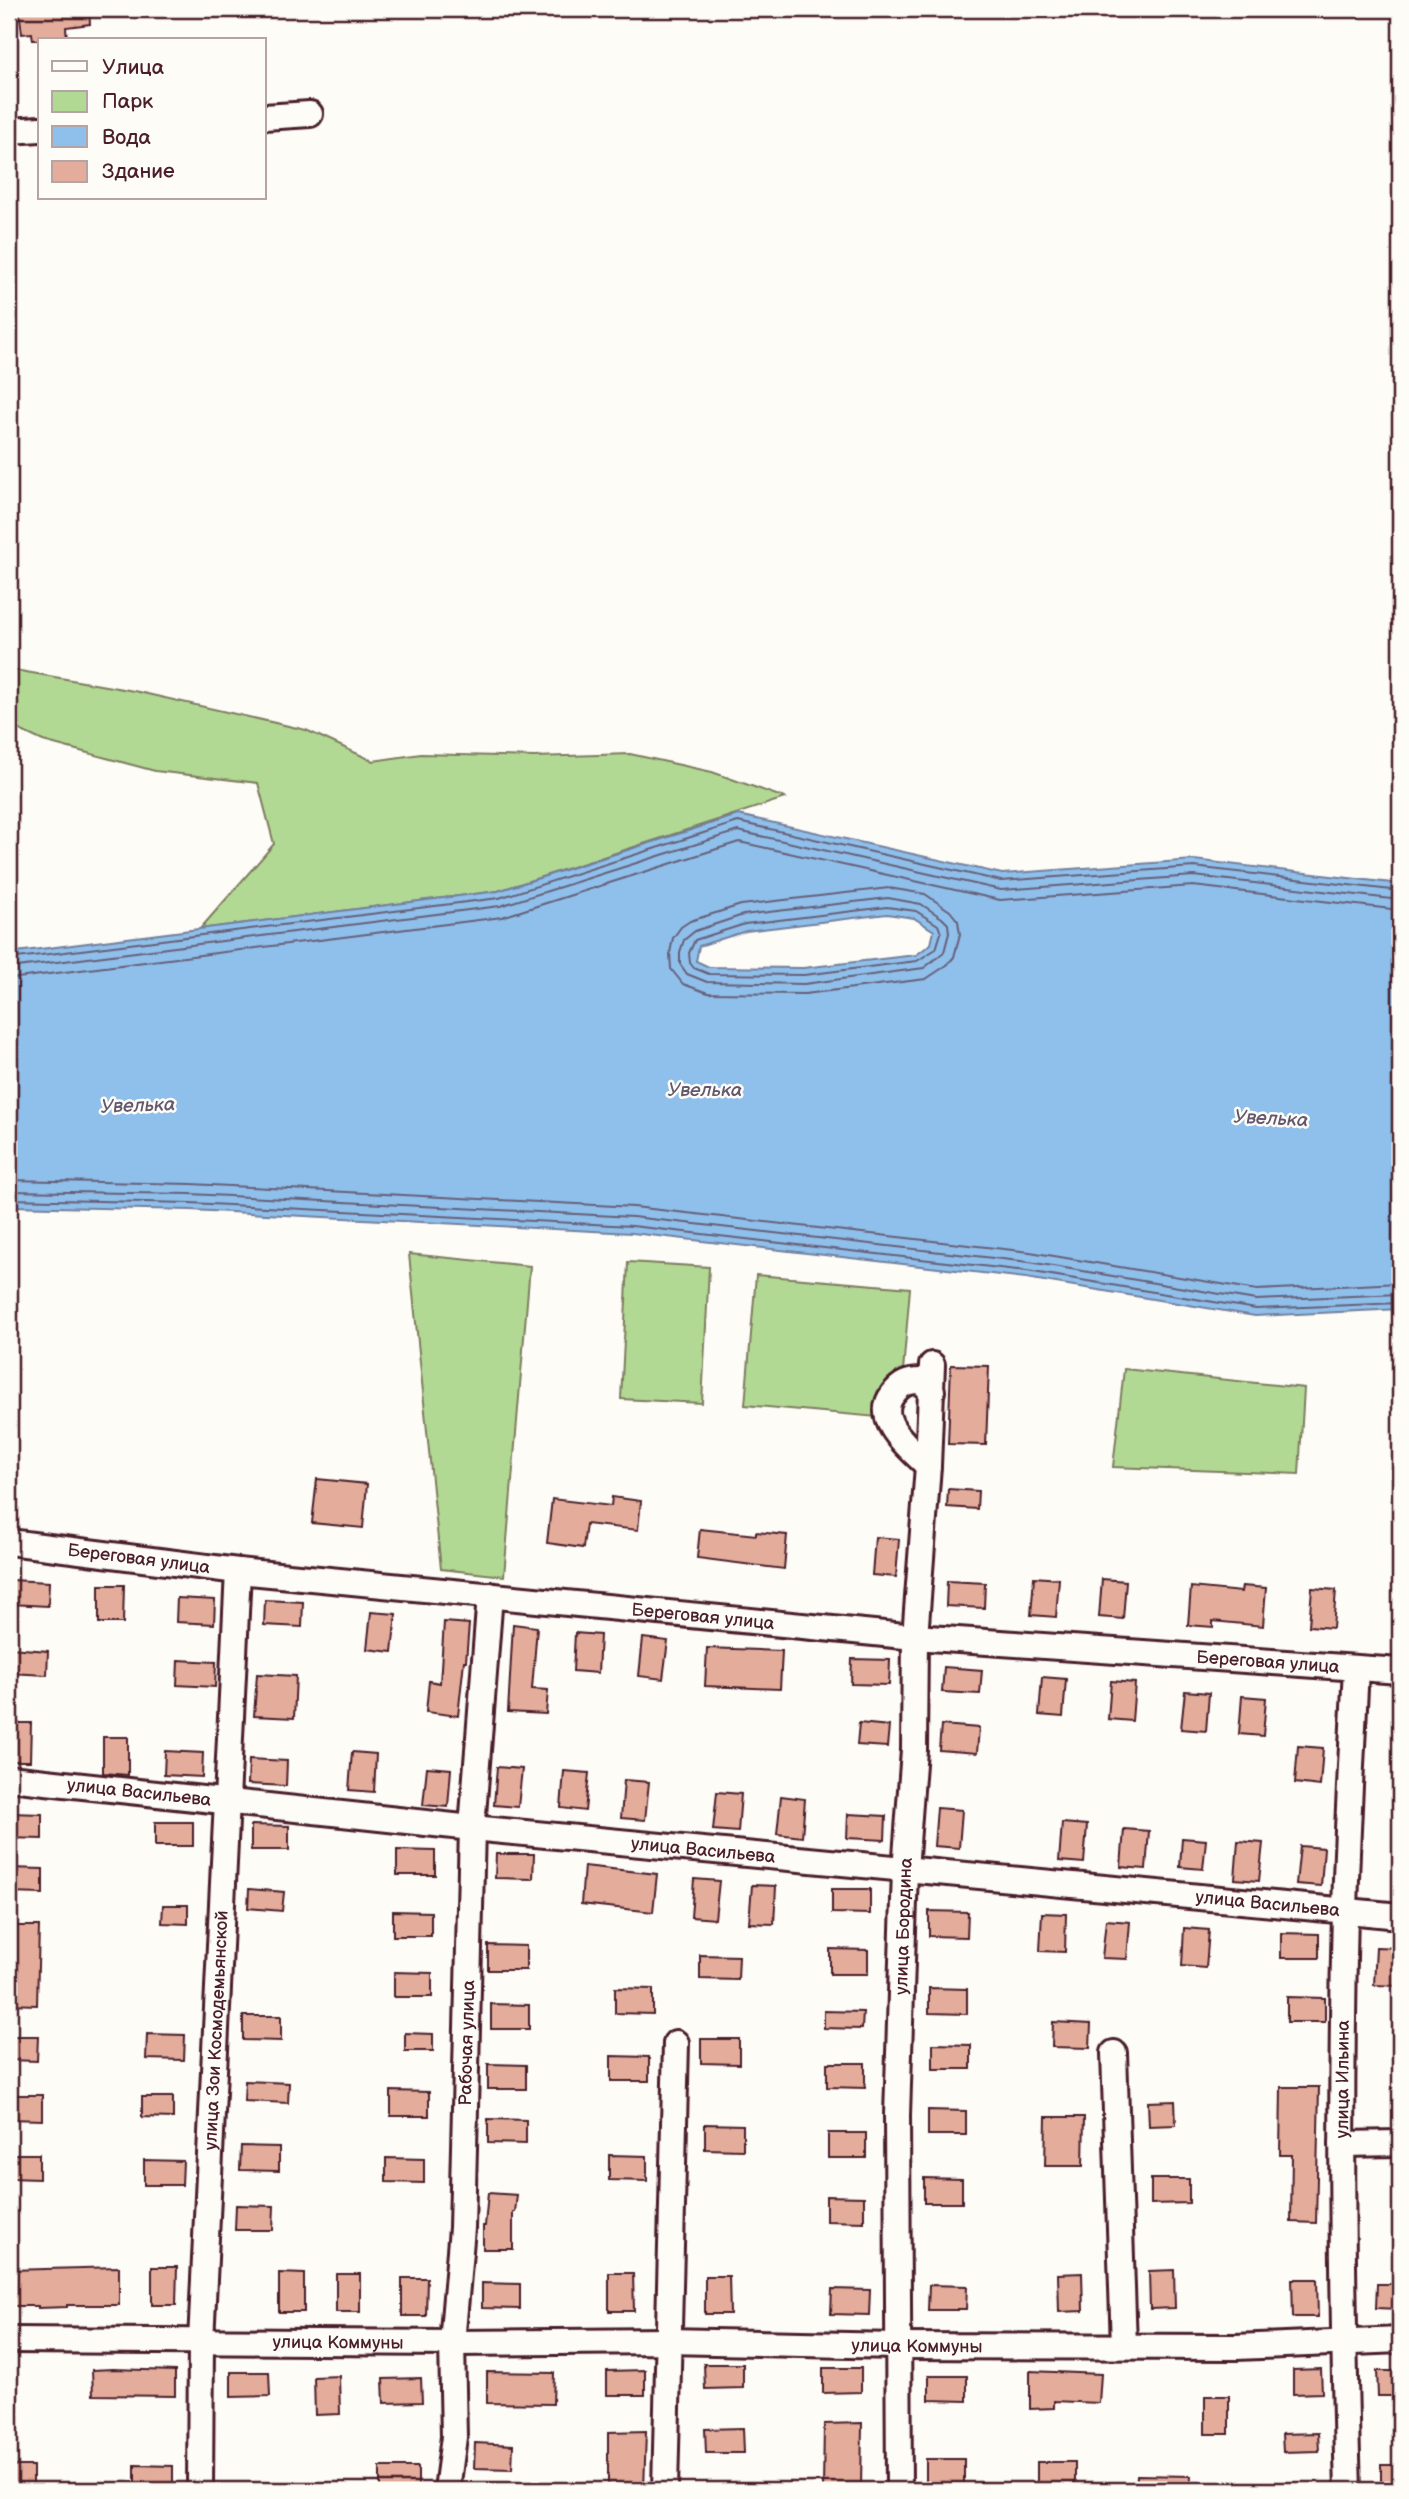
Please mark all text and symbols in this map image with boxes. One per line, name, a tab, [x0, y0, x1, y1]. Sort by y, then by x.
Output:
legend	[38, 38, 266, 200]
text: Улица	[102, 55, 165, 80]
text: Парк	[102, 89, 153, 114]
text: Вода	[102, 125, 151, 150]
text: Здание	[102, 159, 175, 184]
water label: Увелька	[668, 1079, 742, 1102]
water label: Увелька	[100, 1093, 176, 1119]
water label: Увелька	[1233, 1106, 1309, 1132]
street label: Береговая улица	[66, 1539, 212, 1578]
street label: Береговая улица	[631, 1599, 776, 1634]
street label: Береговая улица	[1196, 1646, 1341, 1677]
street label: улица Васильева	[66, 1774, 213, 1810]
street label: улица Васильева	[630, 1833, 777, 1867]
street label: улица Бородина	[890, 1856, 916, 1995]
street label: улица Васильева	[1195, 1886, 1341, 1921]
street label: улица Зои Космодемьянской	[200, 1910, 232, 2151]
street label: Рабочая улица	[455, 1979, 479, 2106]
street label: улица Ильина	[1332, 2020, 1353, 2138]
street label: улица Коммуны	[272, 2331, 404, 2353]
street label: улица Коммуны	[851, 2335, 982, 2357]

